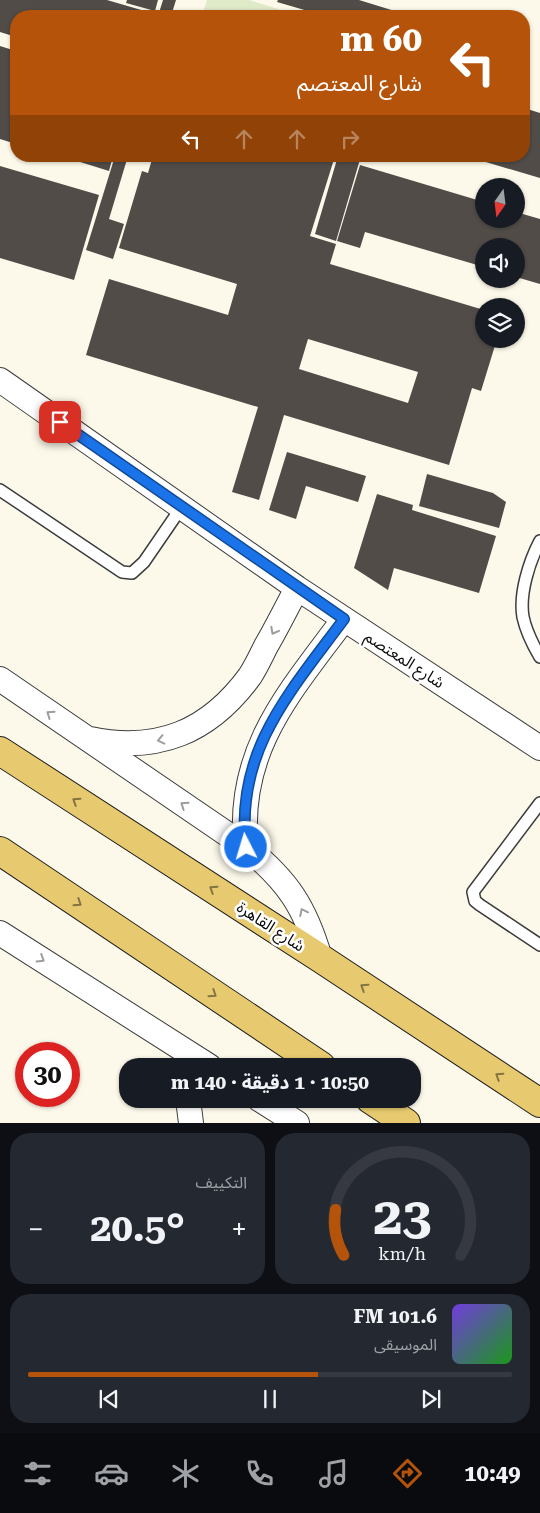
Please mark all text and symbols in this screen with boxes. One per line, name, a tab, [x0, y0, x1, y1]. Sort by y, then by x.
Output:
text: 60 m	[340, 19, 422, 60]
icon: left	[440, 30, 505, 95]
text: شارع المعتصم	[297, 71, 422, 96]
icon: left	[177, 125, 205, 153]
icon: ahead	[230, 125, 258, 153]
icon: ahead	[283, 125, 311, 153]
icon: right	[336, 125, 364, 153]
north arrow	[475, 178, 525, 228]
map controls	[475, 178, 525, 348]
button: sound	[475, 238, 525, 288]
button: layers	[475, 298, 525, 348]
pin	[39, 401, 81, 443]
icon: arrive	[46, 408, 74, 436]
one-way arrow	[270, 626, 280, 635]
street label: شارع المعتصم	[360, 627, 448, 695]
one-way arrow	[46, 710, 55, 720]
one-way arrow	[157, 734, 166, 745]
one-way arrow	[73, 797, 82, 807]
one-way arrow	[180, 802, 190, 811]
position arrow	[219, 820, 271, 872]
one-way arrow	[209, 886, 218, 895]
one-way arrow	[72, 897, 82, 906]
street label: شارع القاهرة	[232, 897, 308, 958]
one-way arrow	[299, 908, 309, 917]
one-way arrow	[36, 952, 45, 962]
one-way arrow	[360, 984, 369, 993]
one-way arrow	[207, 988, 217, 997]
speed limit sign: 30	[15, 1042, 80, 1107]
text: 10:50 · 1 دقيقة · 140 m	[171, 1071, 369, 1094]
one-way arrow	[496, 1073, 505, 1083]
text: التكييف	[195, 1173, 247, 1192]
text: 23	[373, 1186, 432, 1247]
text: 20.5°	[90, 1206, 185, 1250]
text: −	[28, 1213, 44, 1246]
text: +	[231, 1213, 247, 1246]
text: km/h	[379, 1243, 427, 1264]
text: 101.6 FM	[354, 1305, 437, 1328]
text: الموسيقى	[374, 1335, 437, 1354]
icon: previous	[95, 1385, 123, 1413]
icon: pause	[256, 1385, 284, 1413]
icon: next	[417, 1385, 445, 1413]
icon: filters	[20, 1456, 55, 1491]
icon: car	[94, 1456, 129, 1491]
icon: climate	[168, 1456, 203, 1491]
icon: phone	[242, 1456, 277, 1491]
icon: music	[316, 1456, 351, 1491]
icon: directions	[390, 1456, 425, 1491]
text: 10:49	[464, 1461, 520, 1486]

